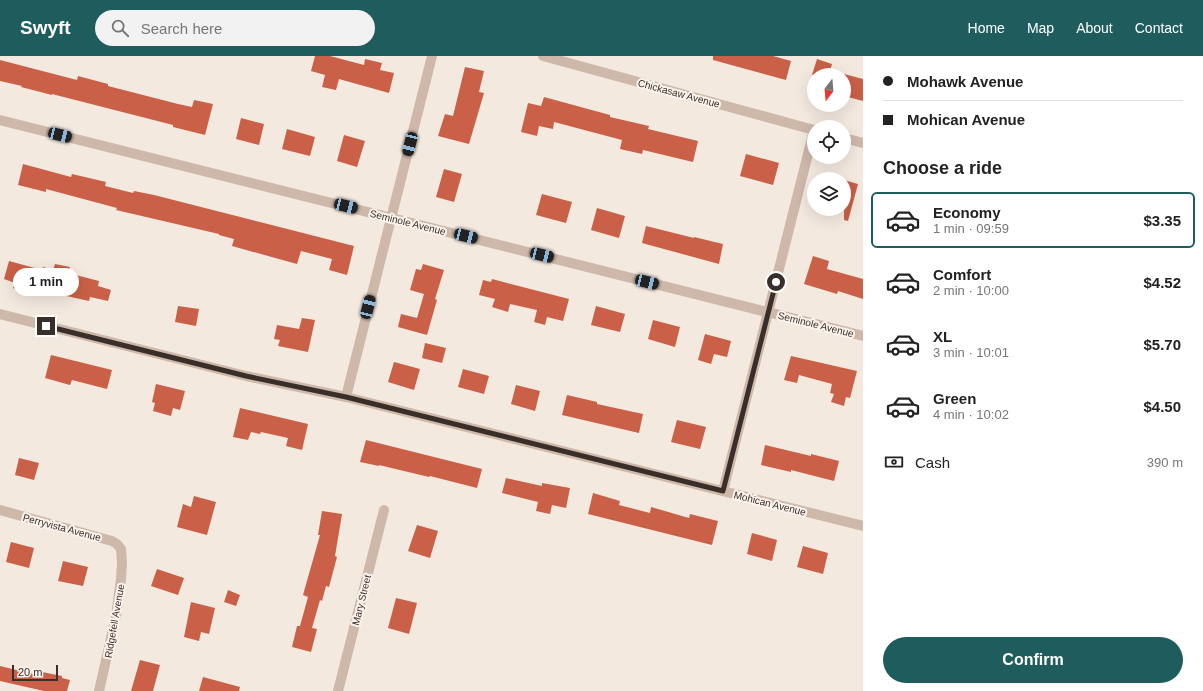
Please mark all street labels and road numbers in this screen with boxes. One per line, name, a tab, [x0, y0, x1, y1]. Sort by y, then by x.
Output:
street label: Chickasaw Avenue	[637, 77, 721, 110]
street label: Seminole Avenue	[369, 208, 447, 237]
street label: Seminole Avenue	[777, 310, 855, 339]
street label: Mohican Avenue	[733, 489, 807, 518]
street label: Perryvista Avenue	[22, 512, 103, 543]
street label: Mary Street	[350, 574, 373, 627]
street label: Ridgefell Avenue	[103, 583, 126, 659]

